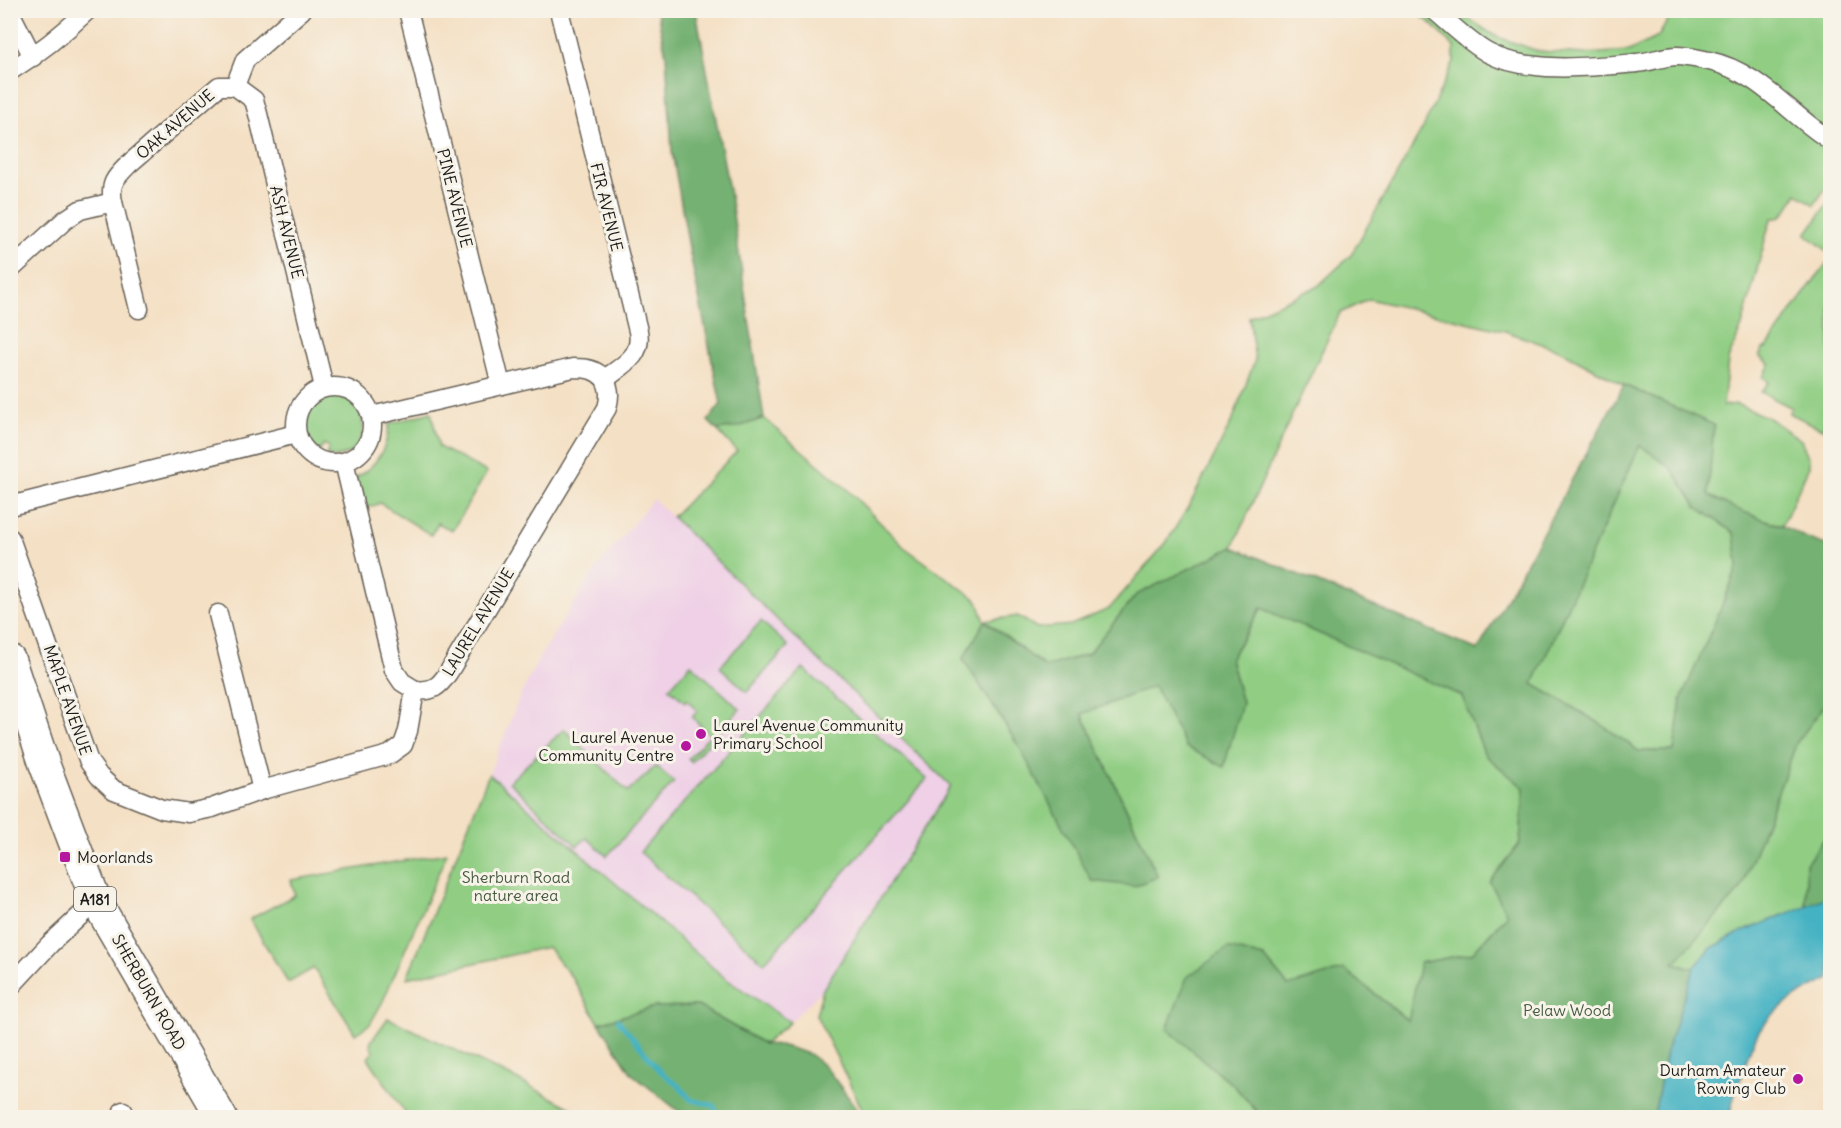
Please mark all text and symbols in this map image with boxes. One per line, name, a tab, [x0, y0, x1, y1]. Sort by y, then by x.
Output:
street label: OAK AVENUE	[132, 85, 218, 163]
street label: PINE AVENUE	[433, 146, 477, 250]
street label: FIR AVENUE	[586, 161, 628, 253]
street label: ASH AVENUE	[266, 183, 308, 281]
street label: LAUREL AVENUE	[438, 564, 518, 680]
street label: MAPLE AVENUE	[40, 642, 96, 758]
place label: Laurel Avenue Community Primary School	[713, 715, 904, 753]
place label: Laurel Avenue Community Centre	[538, 727, 674, 765]
marker: Laurel Avenue Community Primary School	[694, 727, 708, 741]
marker: Laurel Avenue Community Centre	[679, 739, 693, 753]
place label: Moorlands	[77, 847, 153, 867]
marker: Moorlands	[58, 850, 72, 864]
park label: Sherburn Road nature area	[462, 867, 570, 905]
road number: A181	[74, 887, 116, 911]
street label: SHERBURN ROAD	[108, 930, 190, 1054]
park label: Pelaw Wood	[1523, 1000, 1611, 1020]
place label: Durham Amateur Rowing Club	[1659, 1060, 1786, 1098]
marker: Durham Amateur Rowing Club	[1791, 1072, 1805, 1086]

